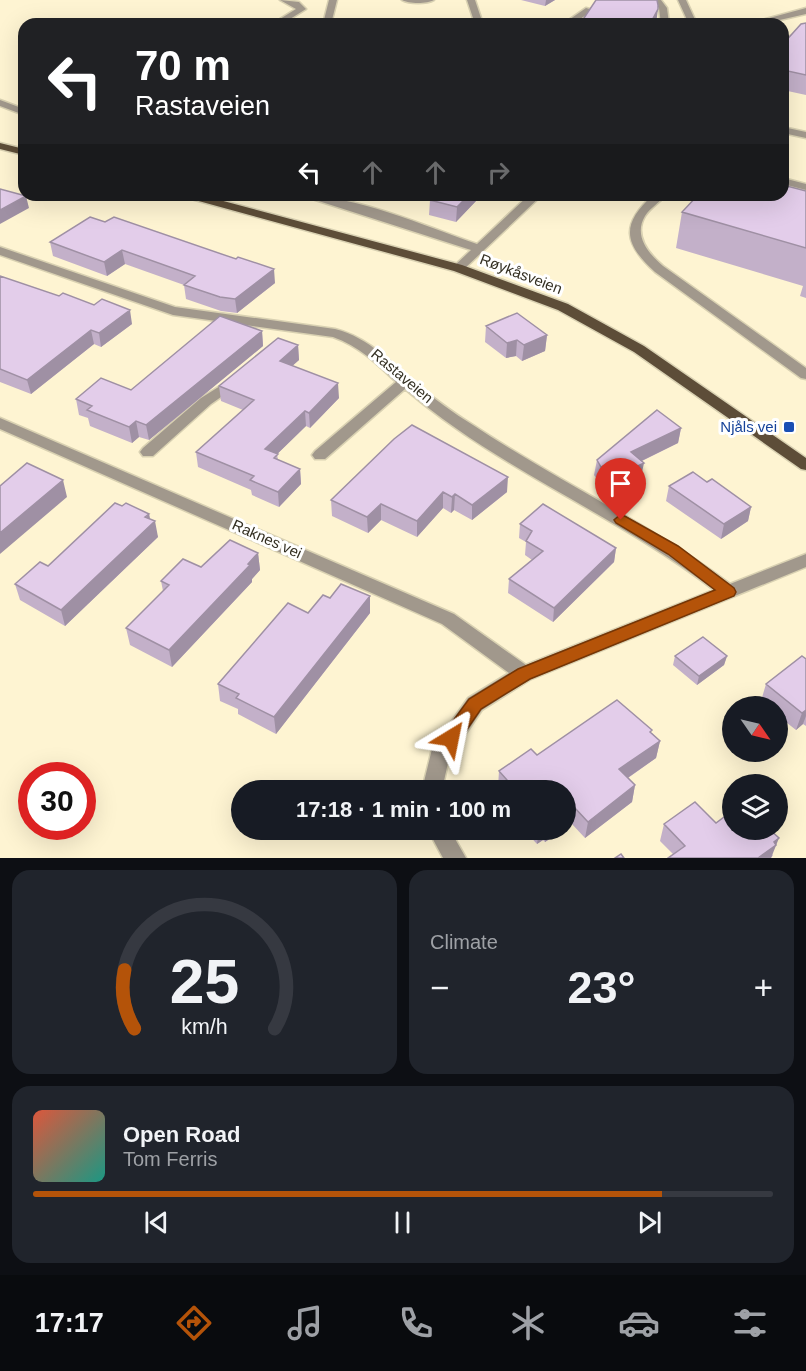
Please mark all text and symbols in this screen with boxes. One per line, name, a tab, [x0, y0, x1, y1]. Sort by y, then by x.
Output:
icon: left	[36, 42, 114, 120]
text: 70 m	[135, 42, 231, 89]
text: Rastaveien	[135, 91, 270, 121]
icon: left	[293, 156, 326, 189]
icon: ahead	[356, 156, 389, 189]
icon: ahead	[419, 156, 452, 189]
icon: right	[482, 156, 515, 189]
street label: Røykåsveien	[478, 250, 565, 297]
street label: Rastaveien	[368, 345, 437, 406]
place label: Njåls vei	[720, 418, 777, 435]
marker: Njåls vei	[782, 420, 796, 434]
pin	[595, 458, 646, 520]
icon: arrive	[604, 467, 637, 500]
street label: Raknes vei	[230, 516, 305, 561]
north arrow	[722, 696, 788, 762]
map controls	[722, 696, 788, 840]
position arrow	[419, 706, 483, 770]
speed limit sign: 30	[18, 762, 96, 840]
button: layers	[722, 774, 788, 840]
text: 17:18 · 1 min · 100 m	[296, 797, 511, 822]
text: Climate	[430, 931, 498, 953]
text: 25	[170, 947, 239, 1016]
text: 23°	[567, 962, 636, 1013]
text: −	[430, 969, 449, 1006]
text: +	[754, 969, 773, 1006]
text: km/h	[181, 1015, 228, 1039]
text: Open Road	[123, 1122, 240, 1147]
text: Tom Ferris	[123, 1148, 217, 1170]
icon: previous	[140, 1206, 173, 1239]
icon: pause	[386, 1206, 419, 1239]
icon: next	[633, 1206, 666, 1239]
icon: directions	[173, 1302, 215, 1344]
icon: music	[284, 1302, 326, 1344]
icon: phone	[395, 1302, 437, 1344]
icon: climate	[507, 1302, 549, 1344]
icon: car	[618, 1302, 660, 1344]
icon: filters	[729, 1302, 771, 1344]
text: 17:17	[35, 1308, 104, 1338]

